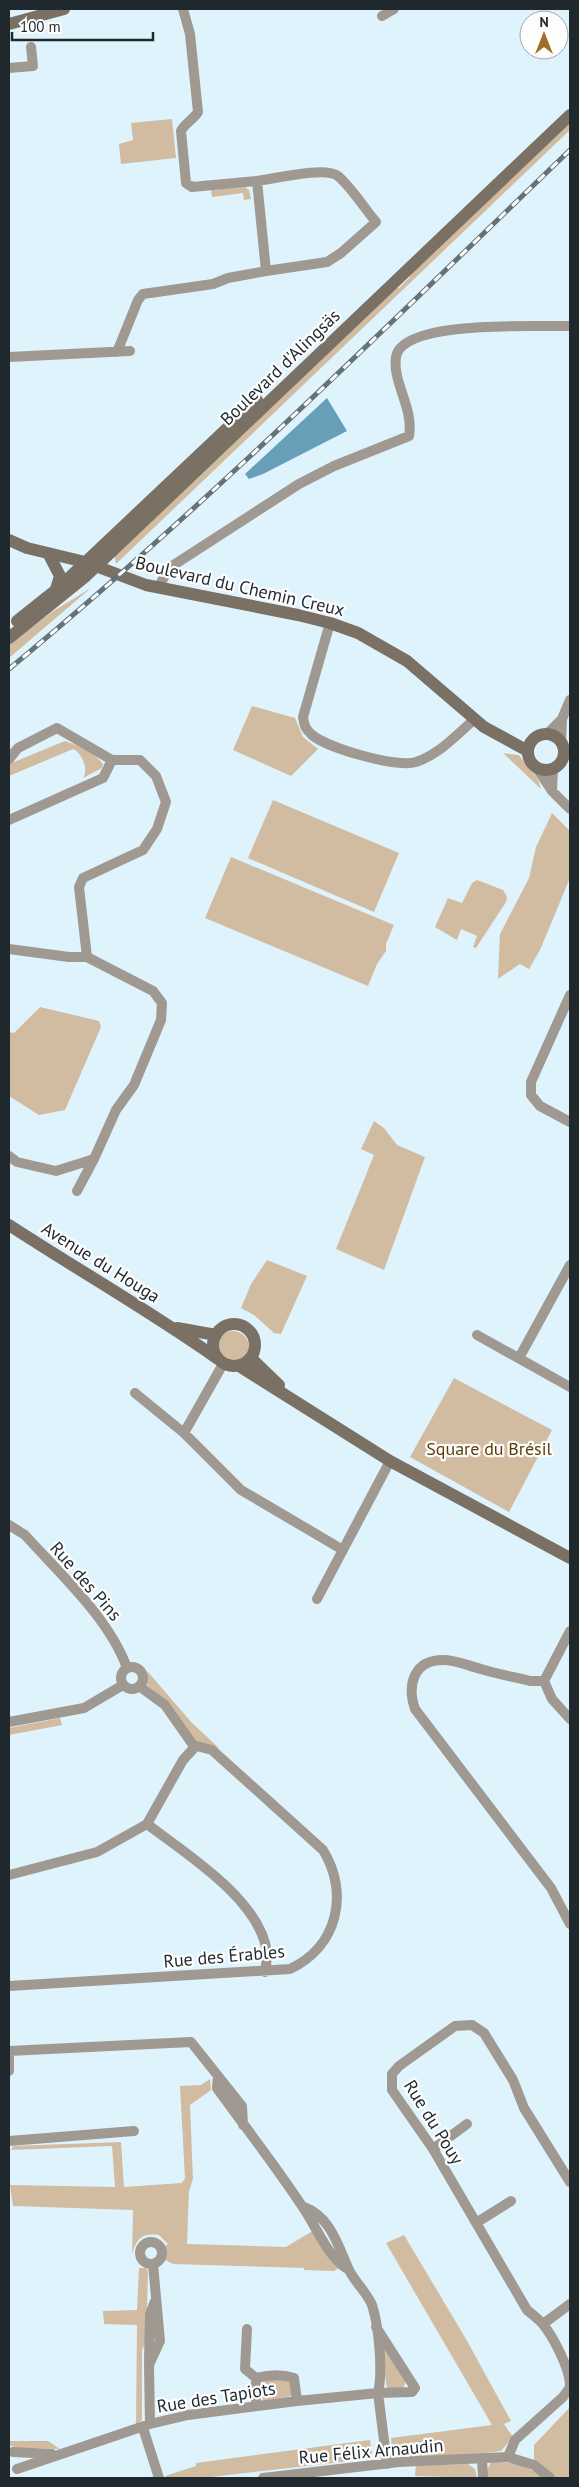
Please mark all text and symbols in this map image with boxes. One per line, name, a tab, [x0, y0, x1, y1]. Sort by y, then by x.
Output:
scale bar	[12, 10, 154, 42]
north arrow	[519, 10, 569, 60]
text: N	[539, 13, 549, 31]
text: 100 m	[20, 17, 61, 36]
street label: Boulevard d'Alingsäs	[215, 304, 345, 430]
street label: Boulevard du Chemin Creux	[133, 551, 347, 621]
street label: Avenue du Houga	[38, 1216, 164, 1308]
park label: Square du Brésil	[426, 1437, 553, 1460]
street label: Rue des Pins	[45, 1537, 127, 1625]
street label: Rue des Érables	[162, 1939, 286, 1973]
street label: Rue du Pouy	[399, 2075, 469, 2169]
street label: Rue des Tapiots	[155, 2376, 277, 2418]
street label: Rue Félix Arnaudin	[298, 2433, 444, 2469]

